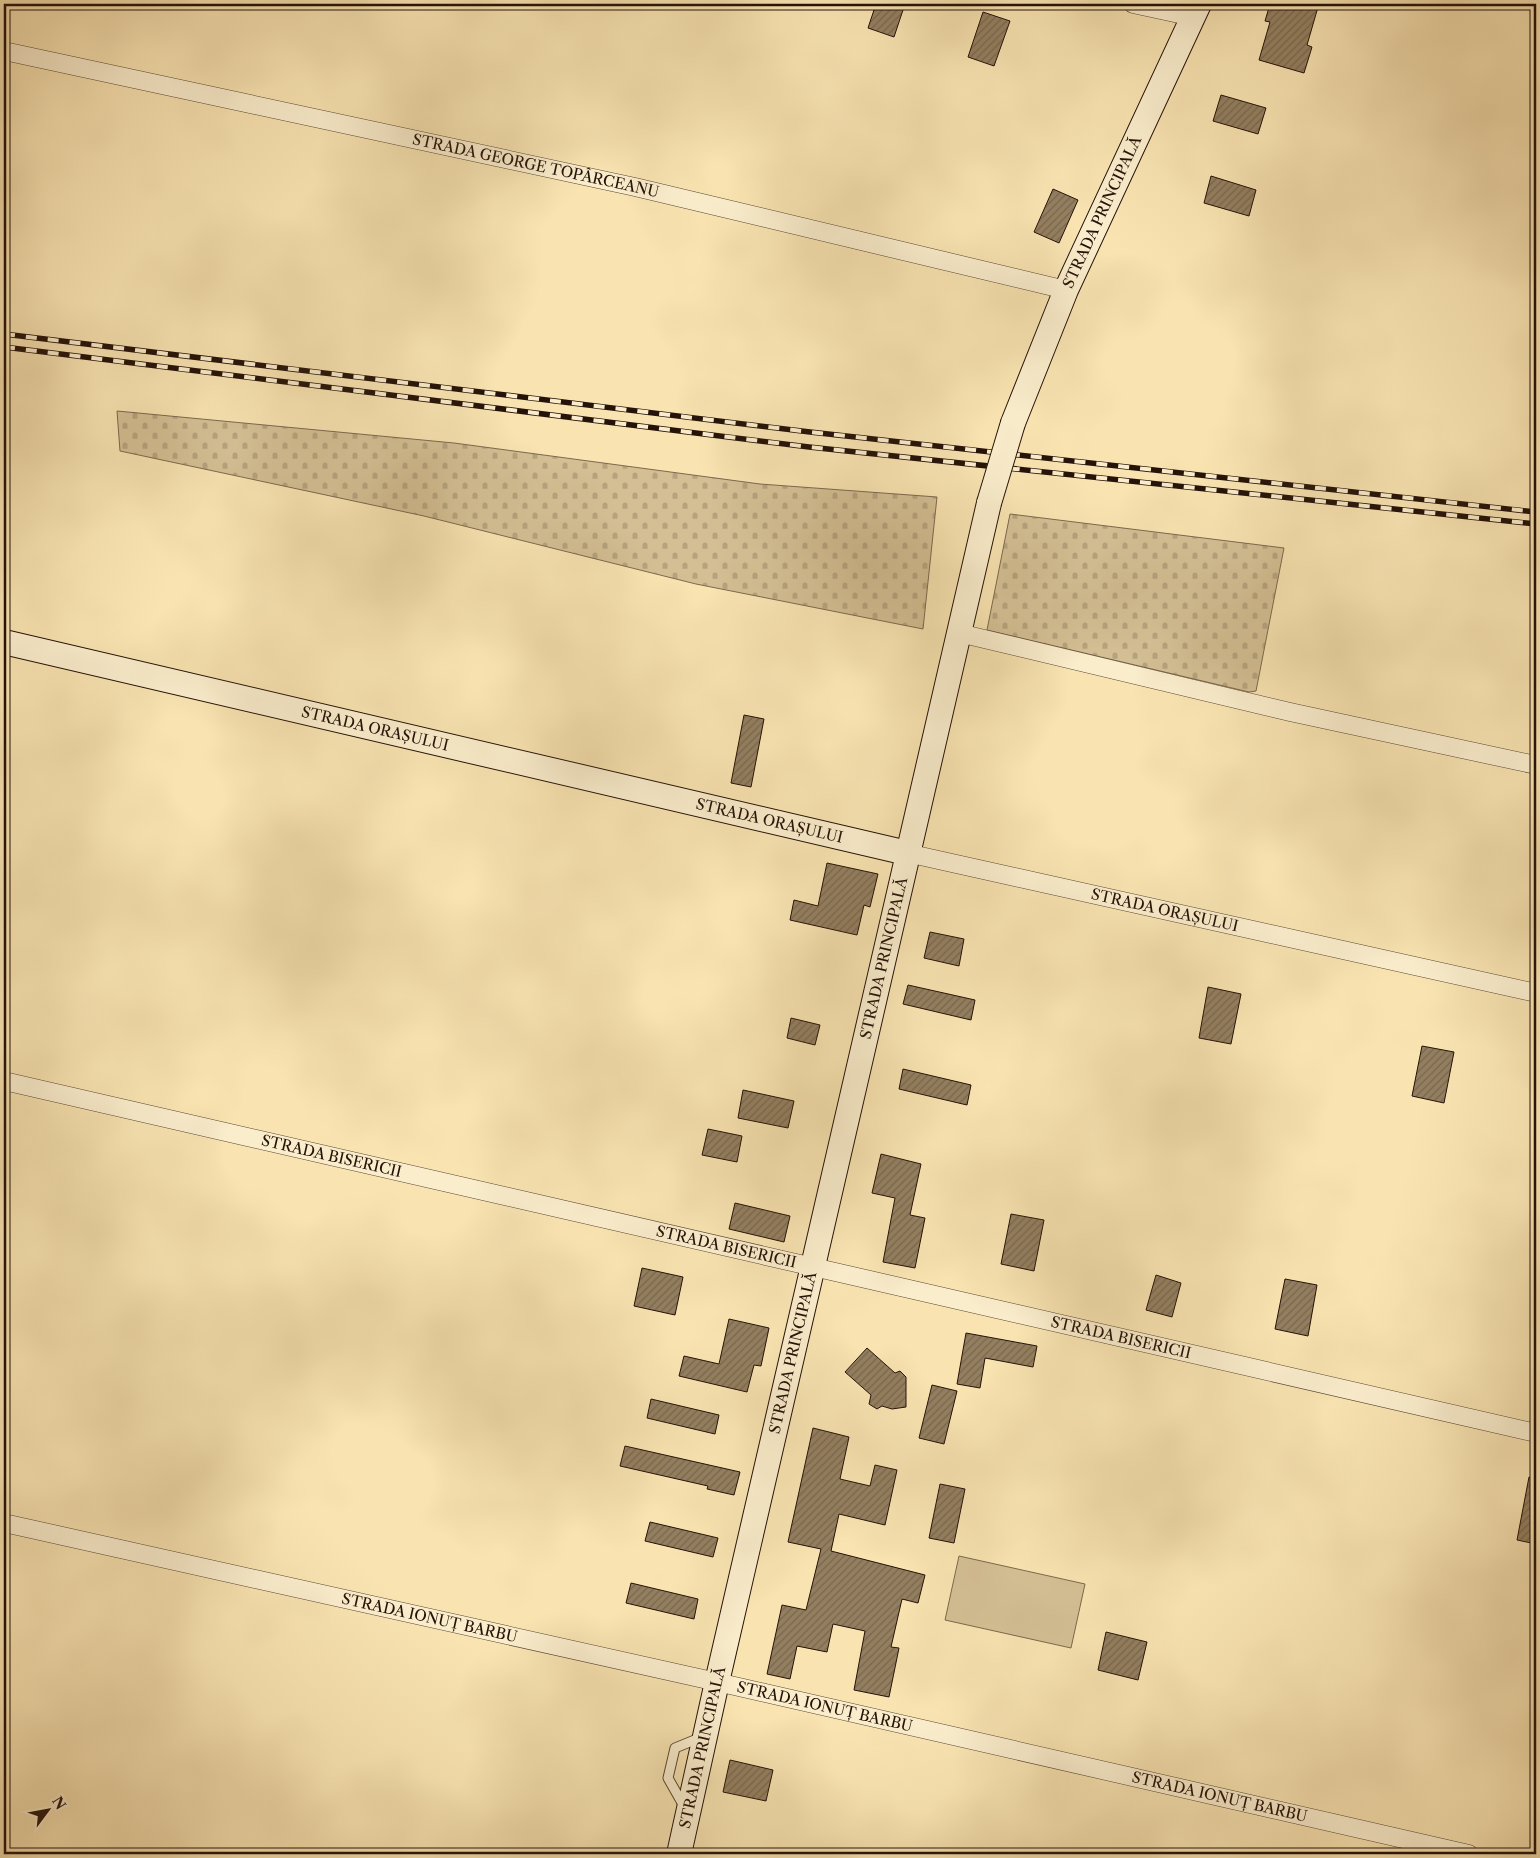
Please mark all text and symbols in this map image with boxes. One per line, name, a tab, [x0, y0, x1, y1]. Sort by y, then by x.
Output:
street label: STRADA GEORGE TOPÂRCEANU	[411, 129, 661, 202]
street label: STRADA PRINCIPALĂ	[1058, 132, 1146, 291]
street label: STRADA ORAȘULUI	[300, 702, 451, 755]
street label: STRADA ORAȘULUI	[694, 794, 845, 847]
street label: STRADA PRINCIPALĂ	[856, 874, 912, 1041]
street label: STRADA ORAȘULUI	[1089, 884, 1240, 935]
street label: STRADA BISERICII	[260, 1130, 404, 1181]
street label: STRADA BISERICII	[654, 1221, 798, 1272]
street label: STRADA PRINCIPALĂ	[765, 1269, 821, 1436]
street label: STRADA BISERICII	[1049, 1312, 1193, 1362]
street label: STRADA IONUȚ BARBU	[340, 1589, 520, 1646]
street label: STRADA PRINCIPALĂ	[675, 1664, 729, 1830]
street label: STRADA IONUȚ BARBU	[735, 1677, 915, 1736]
street label: STRADA IONUȚ BARBU	[1130, 1767, 1310, 1826]
north arrow	[22, 1786, 72, 1836]
text: N	[48, 1793, 70, 1813]

